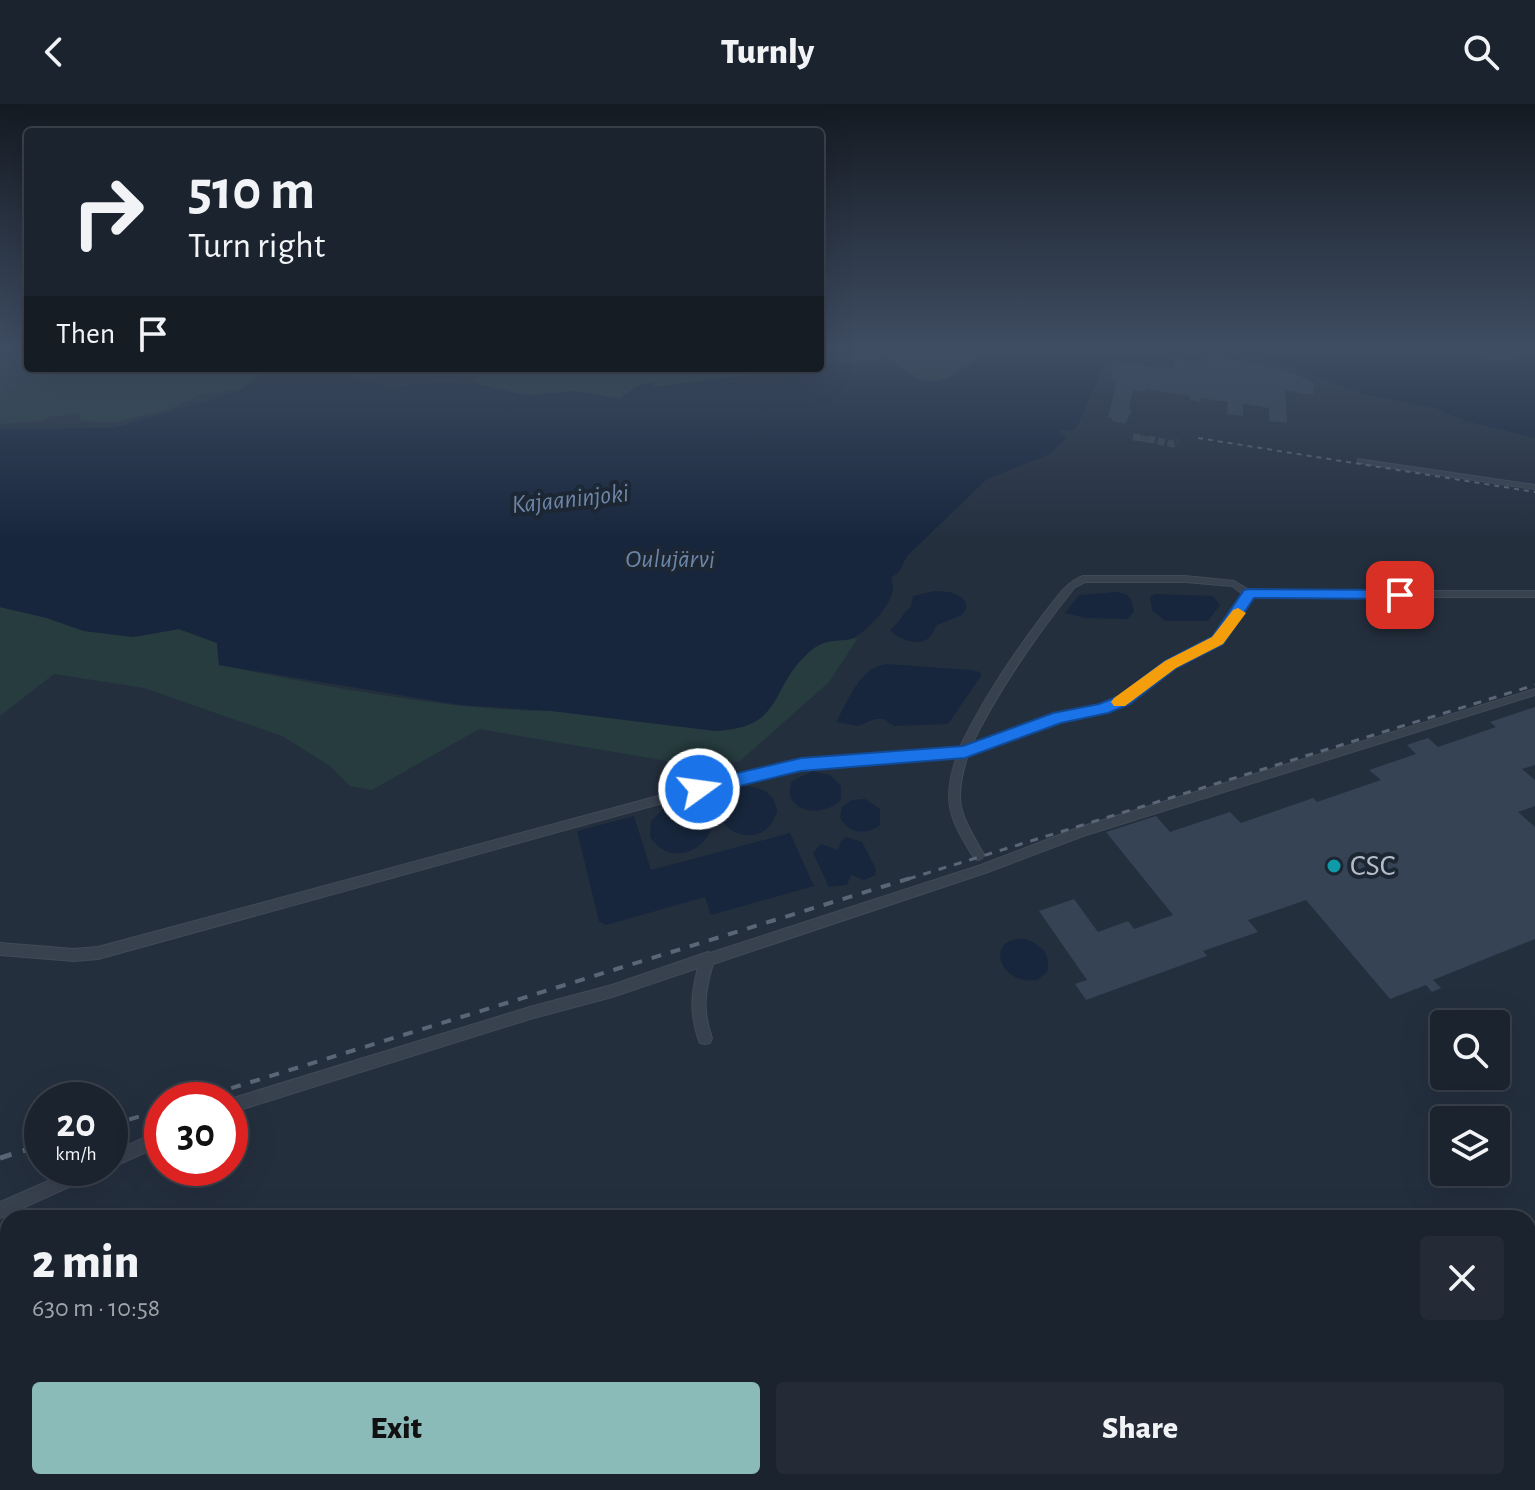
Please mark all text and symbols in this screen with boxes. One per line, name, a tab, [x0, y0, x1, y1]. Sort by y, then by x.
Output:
icon: back	[32, 30, 76, 74]
icon: search	[1459, 30, 1503, 74]
text: Turnly	[721, 34, 814, 70]
icon: right	[56, 160, 160, 264]
text: 510 m	[188, 163, 315, 219]
text: Turn right	[188, 228, 325, 264]
icon: arrive	[131, 312, 175, 356]
text: Then	[56, 319, 115, 349]
water label: Kajaaninjoki	[510, 480, 630, 518]
water label: Oulujärvi	[625, 546, 715, 572]
pin	[1366, 561, 1434, 629]
icon: arrive	[1378, 573, 1422, 617]
position arrow	[657, 747, 741, 831]
place label: CSC	[1350, 851, 1395, 881]
marker: CSC	[1325, 857, 1343, 875]
map controls	[1430, 1010, 1510, 1186]
button: search	[1430, 1010, 1510, 1090]
speed limit sign: 30	[144, 1082, 248, 1186]
text: 20	[56, 1104, 96, 1144]
button: layers	[1430, 1106, 1510, 1186]
text: km/h	[55, 1144, 97, 1164]
button: close	[1420, 1236, 1504, 1320]
text: 2 min	[32, 1239, 140, 1287]
text: 630 m · 10:58	[32, 1295, 160, 1321]
button: Exit	[32, 1382, 760, 1474]
button: Share	[776, 1382, 1504, 1474]

